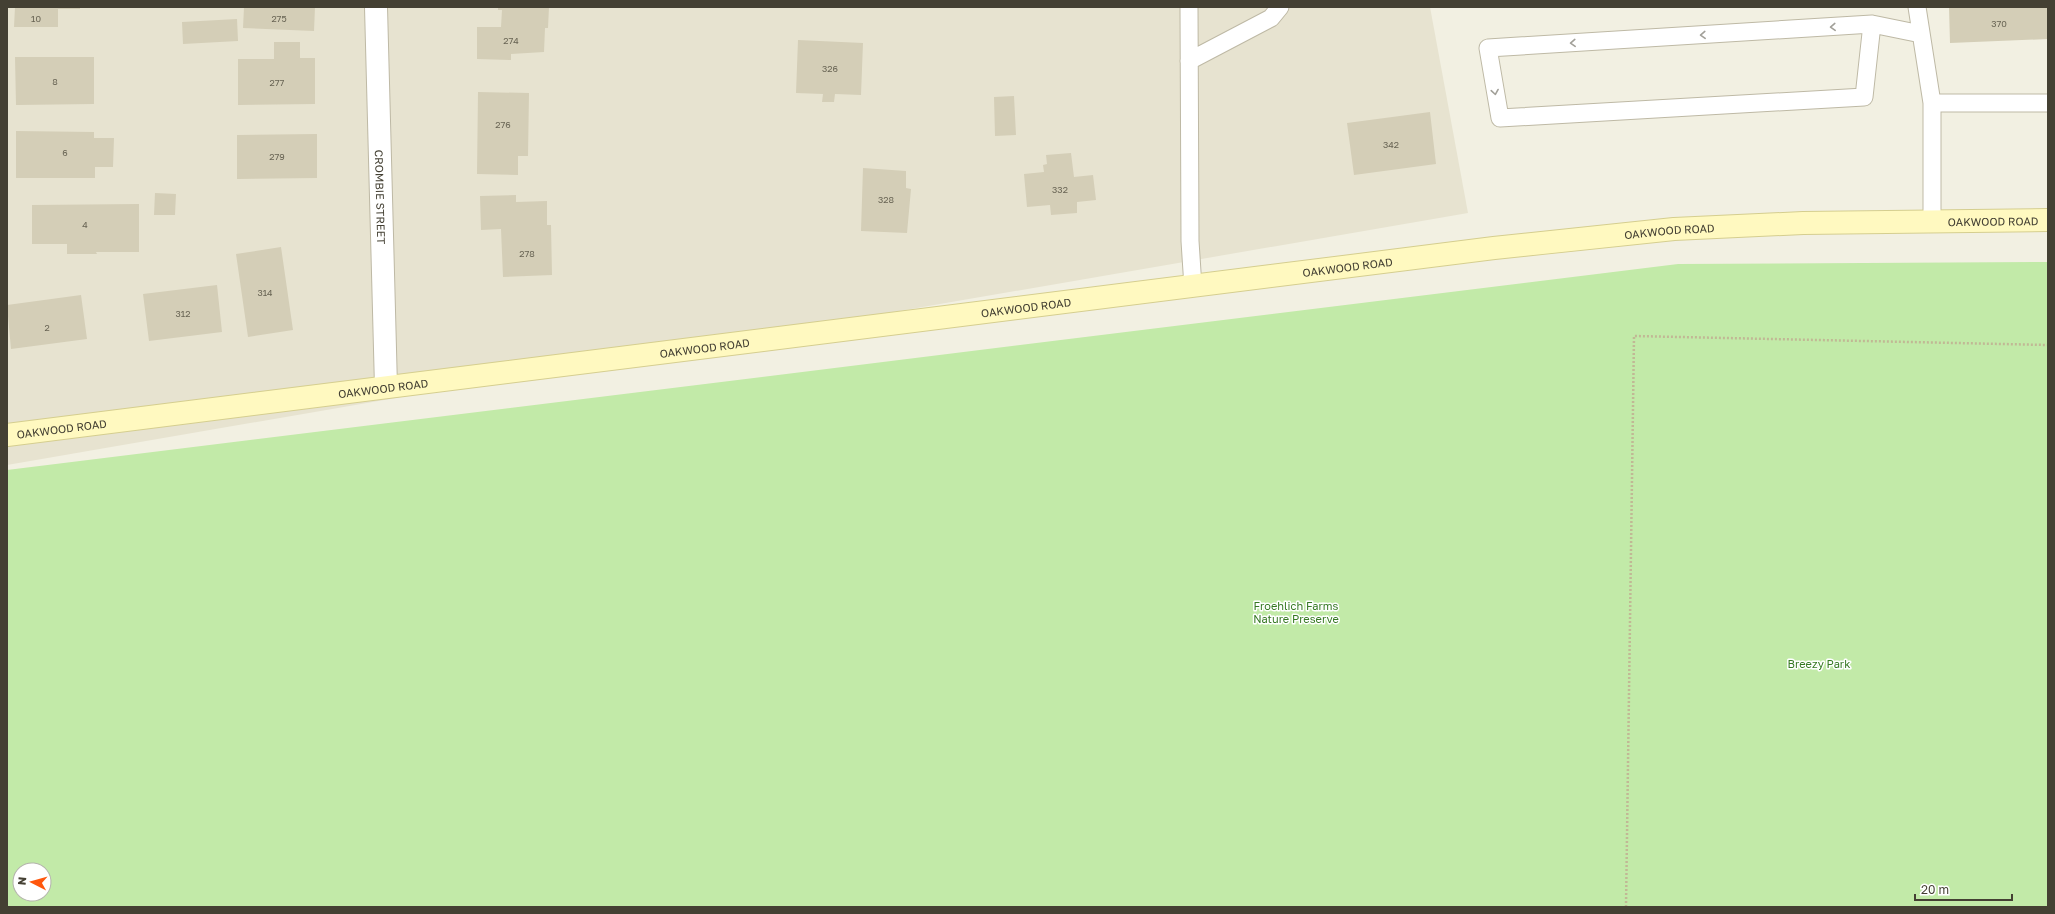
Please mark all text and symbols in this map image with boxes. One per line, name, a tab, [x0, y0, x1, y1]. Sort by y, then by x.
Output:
house number: 10	[31, 13, 41, 24]
house number: 275	[271, 13, 287, 24]
house number: 370	[1991, 18, 2007, 29]
one-way arrow	[1830, 22, 1836, 31]
one-way arrow	[1700, 30, 1706, 39]
house number: 274	[503, 35, 519, 46]
one-way arrow	[1570, 38, 1576, 47]
house number: 326	[822, 63, 838, 74]
house number: 8	[52, 76, 58, 87]
house number: 277	[270, 77, 285, 88]
one-way arrow	[1491, 89, 1499, 95]
house number: 276	[495, 119, 511, 130]
house number: 342	[1383, 139, 1399, 150]
house number: 6	[62, 147, 68, 158]
street label: CROMBIE STREET	[373, 150, 389, 245]
house number: 279	[269, 151, 285, 162]
house number: 332	[1052, 184, 1068, 195]
house number: 328	[878, 194, 894, 205]
street label: OAKWOOD ROAD	[1948, 214, 2039, 228]
house number: 4	[82, 219, 88, 230]
street label: OAKWOOD ROAD	[1624, 221, 1715, 241]
house number: 278	[519, 248, 535, 259]
street label: OAKWOOD ROAD	[1302, 254, 1394, 279]
house number: 314	[257, 287, 273, 298]
street label: OAKWOOD ROAD	[980, 295, 1072, 319]
house number: 312	[176, 308, 190, 319]
house number: 2	[44, 322, 50, 333]
street label: OAKWOOD ROAD	[659, 335, 751, 359]
street label: OAKWOOD ROAD	[337, 376, 429, 400]
street label: OAKWOOD ROAD	[16, 416, 108, 440]
park label: Froehlich Farms Nature Preserve	[1253, 599, 1339, 625]
park label: Breezy Park	[1788, 657, 1850, 670]
north arrow	[12, 862, 52, 902]
text: N	[15, 876, 28, 886]
scale bar	[1915, 876, 2012, 902]
text: 20 m	[1921, 882, 1949, 897]

